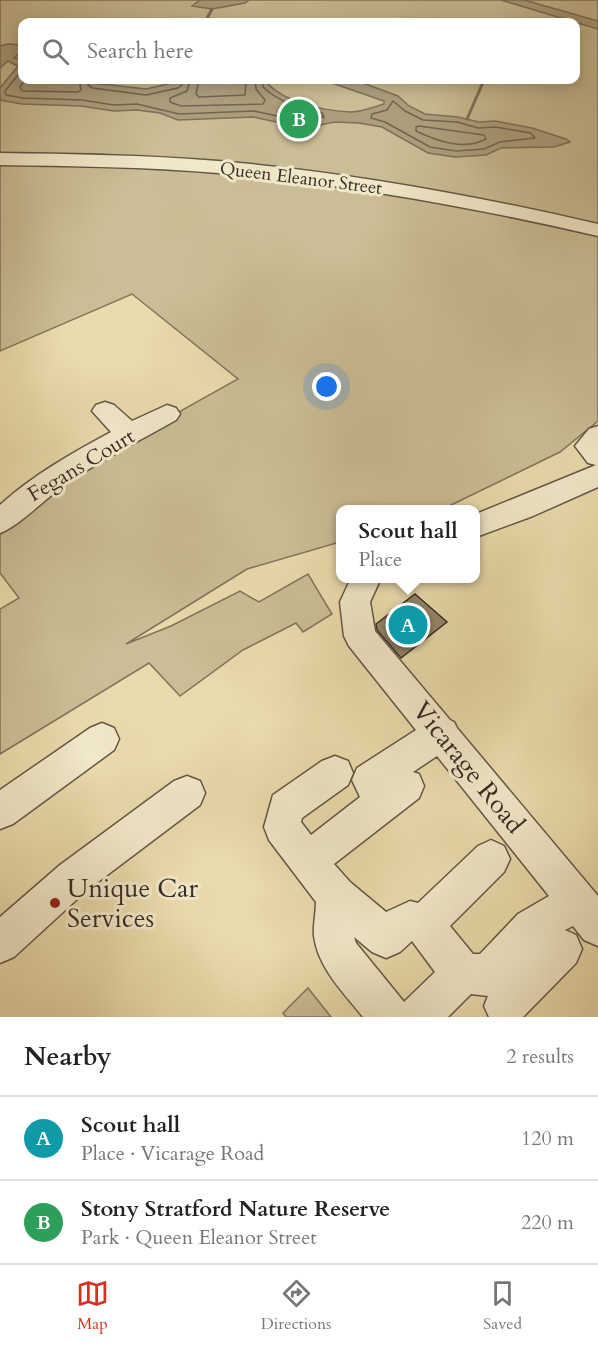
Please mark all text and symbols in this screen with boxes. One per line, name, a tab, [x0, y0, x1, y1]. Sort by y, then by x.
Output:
search box	[18, 18, 580, 84]
icon: search	[39, 35, 72, 68]
text: Search here	[87, 36, 194, 66]
pin: B	[280, 96, 318, 142]
street label: Queen Eleanor Street	[218, 156, 384, 201]
your location	[312, 372, 341, 401]
street label: Fegans Court	[22, 422, 141, 509]
popup	[336, 505, 480, 583]
text: Scout hall	[358, 516, 458, 546]
text: Place	[358, 546, 402, 573]
pin: A	[388, 602, 428, 648]
street label: Vicarage Road	[404, 694, 533, 841]
place label: Unique Car Services	[67, 871, 198, 936]
marker: Unique Car Services	[48, 896, 62, 910]
text: Nearby	[24, 1039, 112, 1074]
text: 2 results	[506, 1043, 574, 1070]
text: Scout hall	[81, 1110, 180, 1140]
text: A	[36, 1125, 51, 1152]
text: 120 m	[521, 1125, 574, 1152]
text: Place · Vicarage Road	[81, 1140, 264, 1167]
text: Stony Stratford Nature Reserve	[81, 1194, 390, 1224]
text: B	[36, 1209, 51, 1236]
text: 220 m	[521, 1209, 574, 1236]
text: Park · Queen Eleanor Street	[81, 1224, 317, 1251]
tab: Map	[76, 1277, 109, 1335]
tab: Directions	[261, 1277, 331, 1335]
tab: Saved	[483, 1277, 522, 1335]

